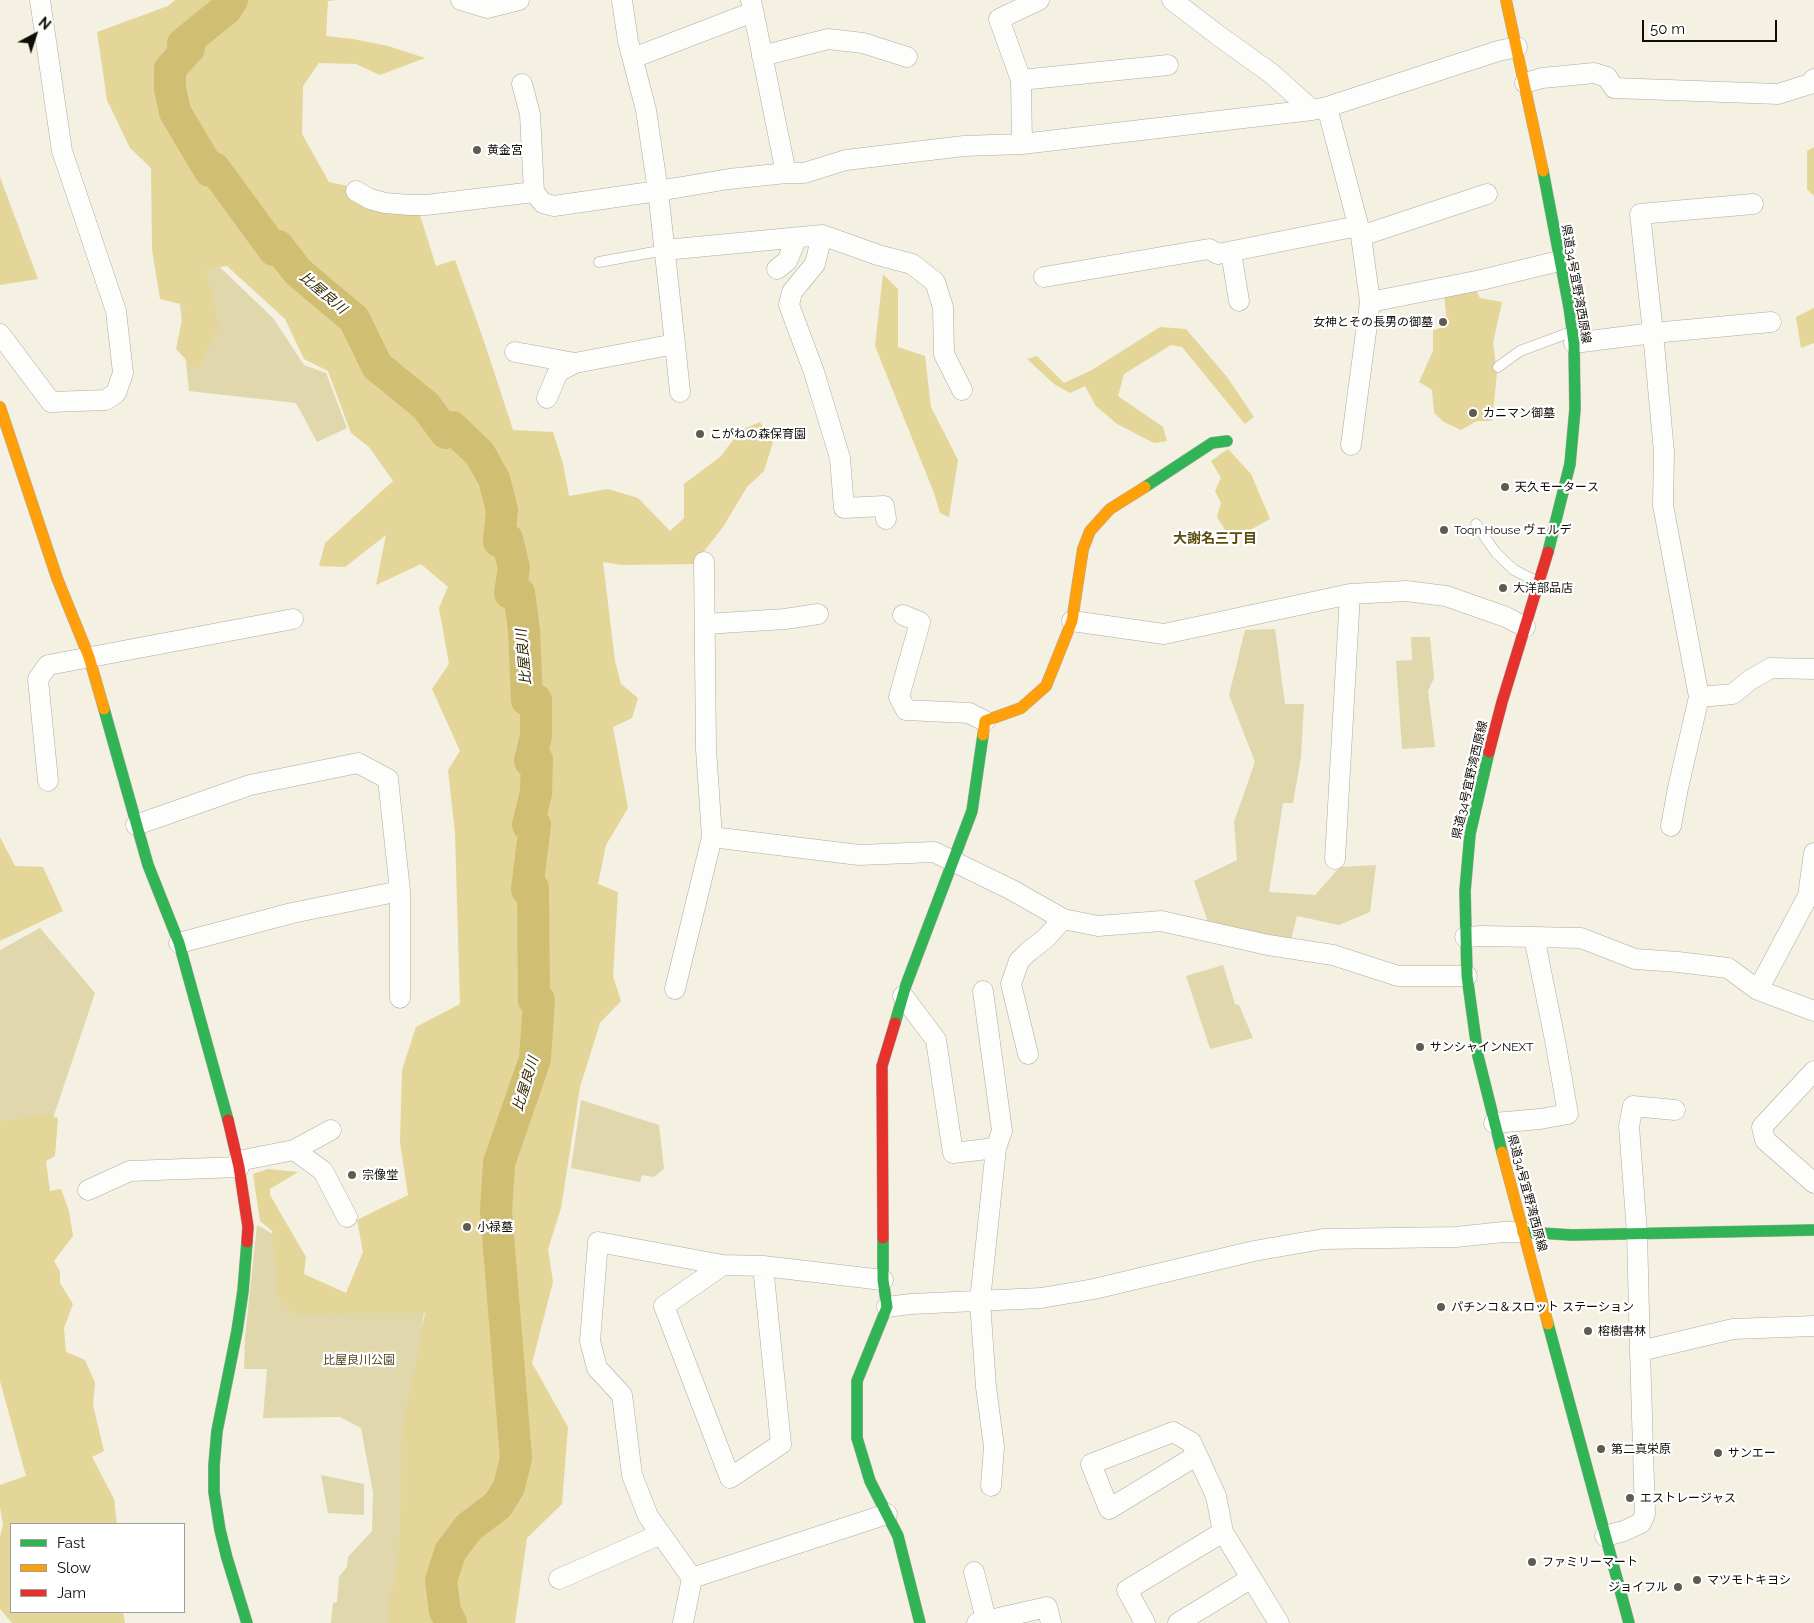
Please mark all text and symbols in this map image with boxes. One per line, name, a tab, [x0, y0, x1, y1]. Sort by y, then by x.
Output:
north arrow	[10, 10, 60, 60]
scale bar	[1644, 10, 1779, 42]
text: N	[35, 14, 54, 33]
text: 50 m	[1650, 20, 1685, 38]
place label: 黄金宮	[487, 143, 523, 157]
marker: 黄金宮	[471, 144, 483, 156]
street label: 県道34号宜野湾西原線	[1558, 223, 1594, 345]
water label: 比屋良川	[296, 269, 350, 317]
place label: 女神とその長男の御墓	[1313, 315, 1433, 329]
marker: 女神とその長男の御墓	[1437, 316, 1449, 328]
place label: カニマン御墓	[1483, 406, 1555, 420]
marker: カニマン御墓	[1467, 407, 1479, 419]
place label: こがねの森保育園	[710, 427, 806, 441]
marker: こがねの森保育園	[694, 428, 706, 440]
place label: 天久モータース	[1515, 480, 1599, 494]
marker: 天久モータース	[1499, 481, 1511, 493]
place label: Toqn House ヴェルデ	[1454, 523, 1572, 537]
marker: Toqn House ヴェルデ	[1438, 524, 1450, 536]
district label: 大謝名三丁目	[1173, 531, 1257, 547]
place label: 大洋部品店	[1513, 581, 1573, 595]
marker: 大洋部品店	[1497, 582, 1509, 594]
water label: 比屋良川	[513, 628, 535, 686]
street label: 県道34号宜野湾西原線	[1449, 719, 1491, 841]
place label: サンシャインNEXT	[1430, 1040, 1533, 1054]
marker: サンシャインNEXT	[1414, 1041, 1426, 1053]
water label: 比屋良川	[510, 1055, 542, 1113]
street label: 県道34号宜野湾西原線	[1504, 1133, 1550, 1253]
place label: 宗像堂	[362, 1168, 398, 1182]
marker: 宗像堂	[346, 1169, 358, 1181]
place label: 小禄墓	[477, 1220, 513, 1234]
marker: 小禄墓	[461, 1221, 473, 1233]
place label: パチンコ＆スロット ステーション	[1451, 1300, 1634, 1314]
marker: パチンコ＆スロット ステーション	[1435, 1301, 1447, 1313]
place label: 榕樹書林	[1598, 1324, 1646, 1338]
marker: 榕樹書林	[1582, 1325, 1594, 1337]
park label: 比屋良川公園	[323, 1353, 395, 1367]
place label: 第二真栄原	[1611, 1442, 1671, 1456]
marker: 第二真栄原	[1595, 1443, 1607, 1455]
place label: サンエー	[1728, 1446, 1776, 1460]
marker: サンエー	[1712, 1447, 1724, 1459]
place label: エストレージャス	[1640, 1491, 1736, 1505]
marker: エストレージャス	[1624, 1492, 1636, 1504]
legend	[10, 1523, 185, 1613]
text: Fast	[57, 1534, 85, 1552]
place label: ファミリーマート	[1542, 1555, 1638, 1569]
marker: ファミリーマート	[1526, 1556, 1538, 1568]
text: Slow	[57, 1559, 91, 1577]
place label: マツモトキヨシ	[1707, 1573, 1791, 1587]
marker: マツモトキヨシ	[1691, 1574, 1703, 1586]
place label: ジョイフル	[1608, 1580, 1668, 1594]
marker: ジョイフル	[1672, 1581, 1684, 1593]
text: Jam	[57, 1584, 86, 1602]

